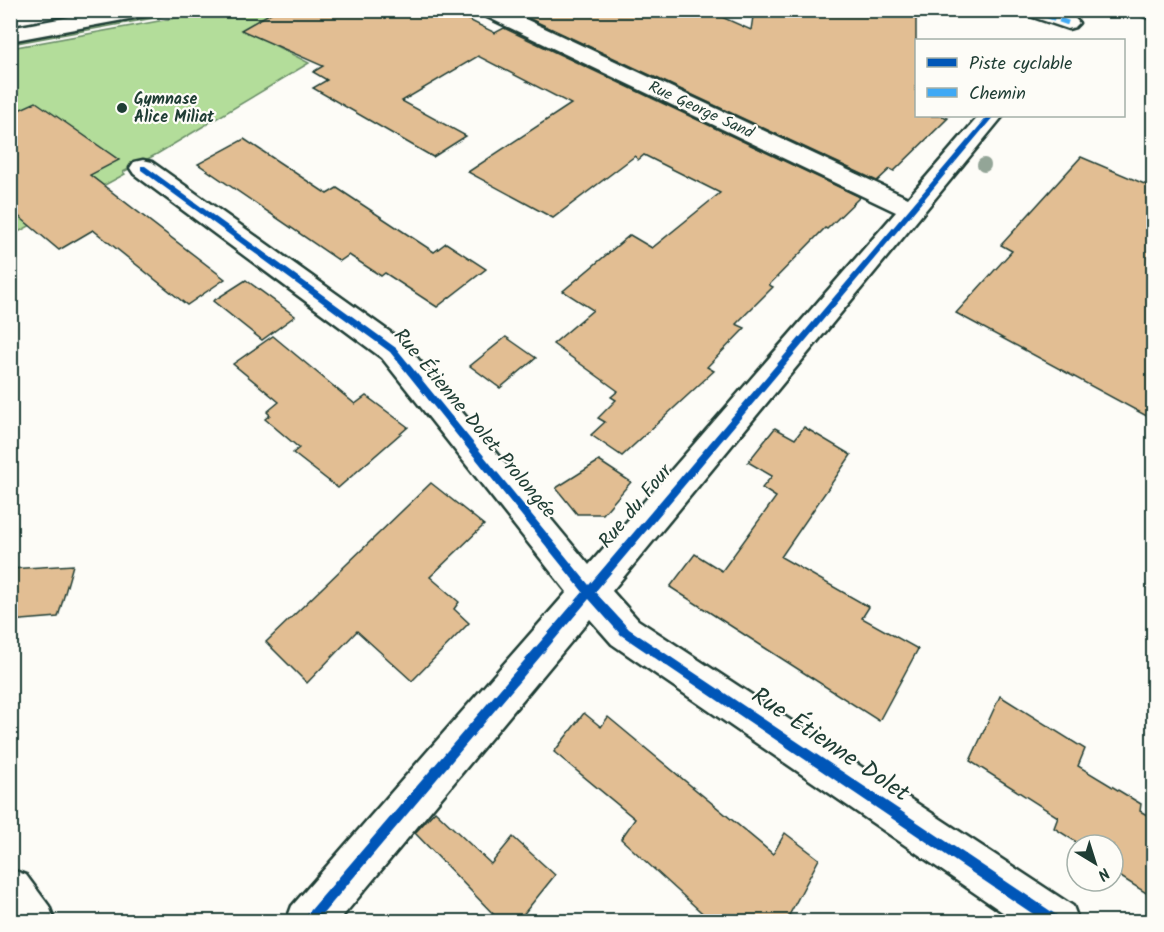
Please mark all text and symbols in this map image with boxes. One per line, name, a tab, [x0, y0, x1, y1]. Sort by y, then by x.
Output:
legend	[915, 39, 1125, 117]
text: Piste cyclable	[969, 50, 1072, 79]
street label: Rue George Sand	[644, 75, 759, 146]
text: Chemin	[969, 80, 1026, 109]
place label: Gymnase Alice Miliat	[134, 87, 215, 130]
marker: Gymnase Alice Miliat	[115, 101, 129, 115]
street label: Rue Étienne Dolet Prolongée	[385, 322, 563, 526]
street label: Rue du Four	[591, 457, 682, 556]
street label: Rue Étienne Dolet	[743, 677, 918, 813]
north arrow	[1065, 833, 1125, 893]
text: N	[1092, 861, 1115, 887]

